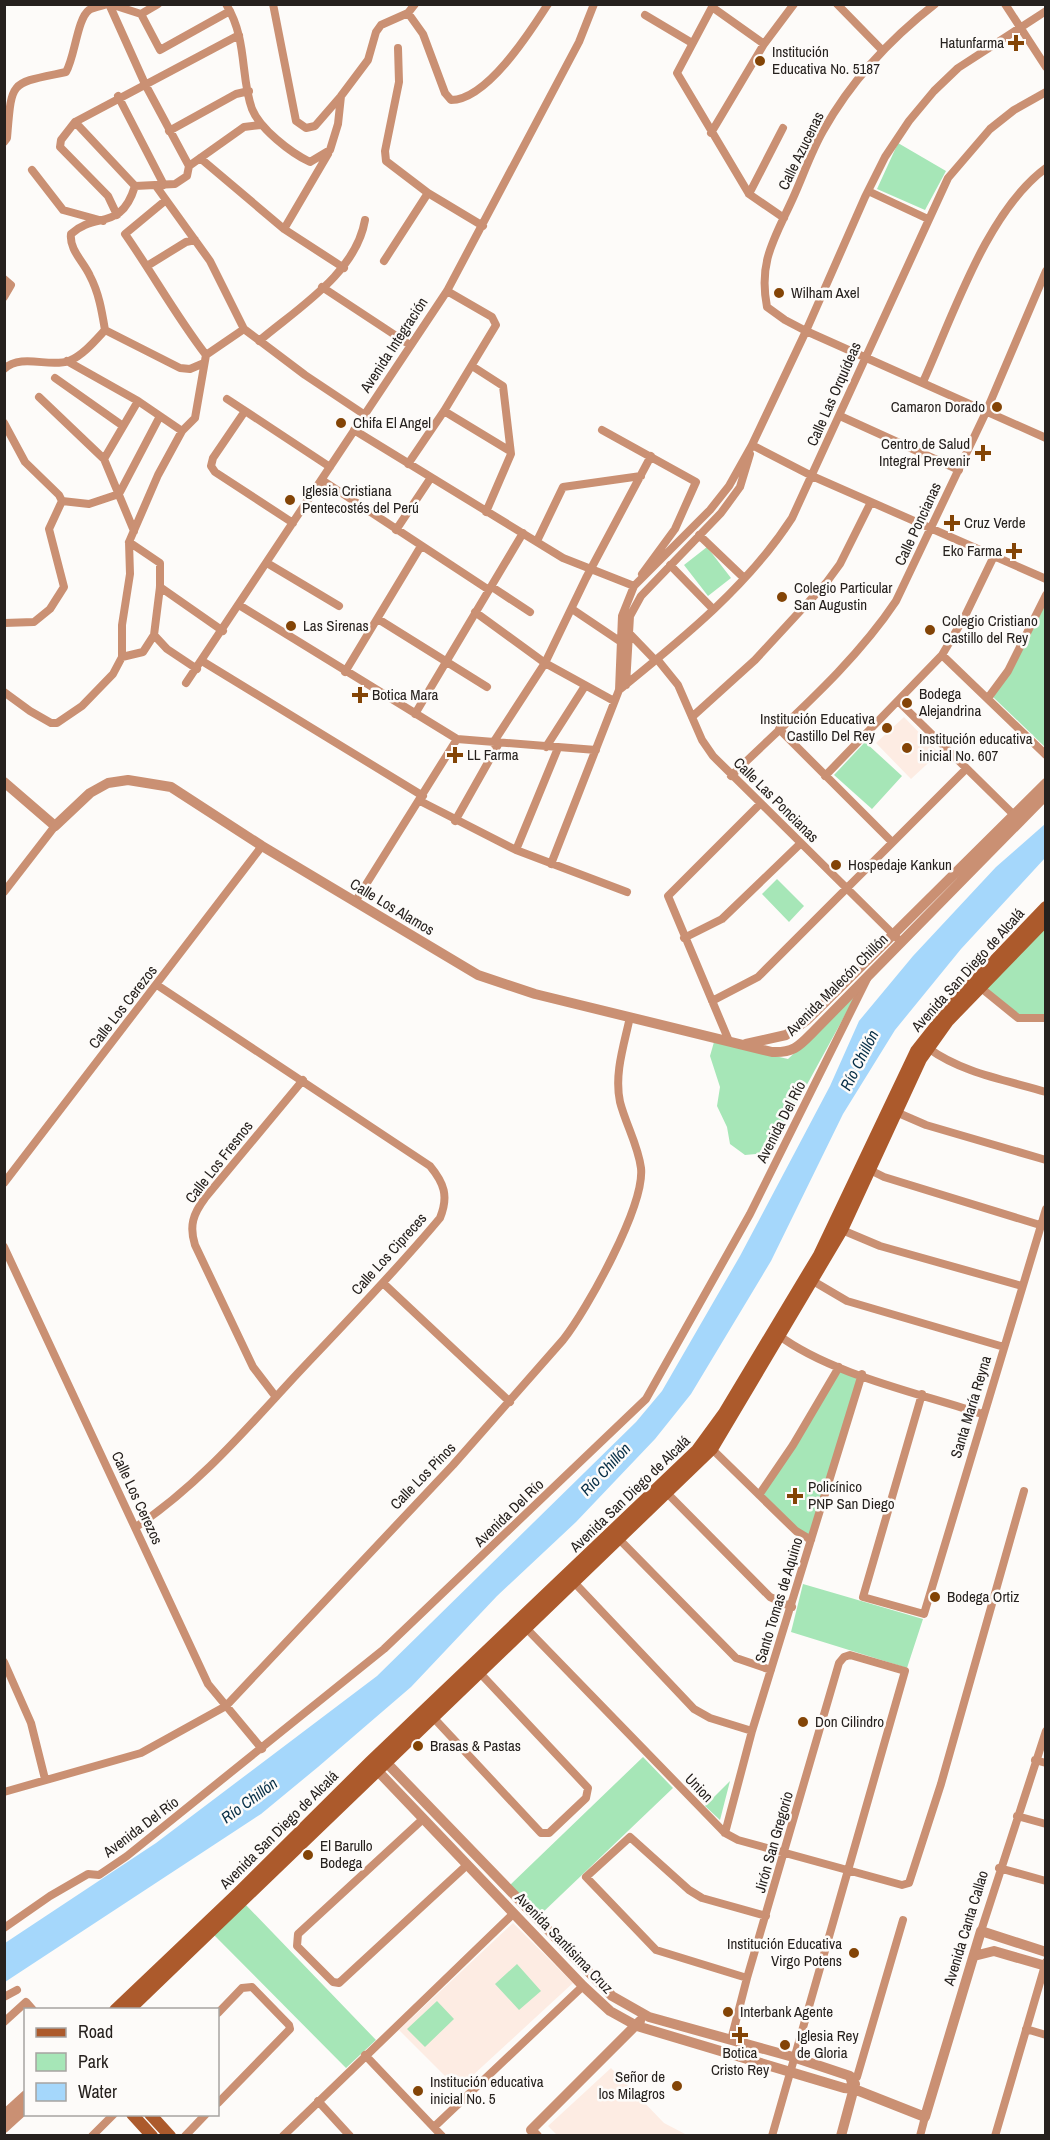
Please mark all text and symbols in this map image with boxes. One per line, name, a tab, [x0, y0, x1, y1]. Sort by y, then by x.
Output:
place label: Hatunfarma	[940, 32, 1004, 53]
marker: Hatunfarma	[1009, 36, 1023, 50]
place label: Institución Educativa No. 5187	[772, 41, 880, 79]
marker: Institución Educativa No. 5187	[753, 54, 767, 68]
street label: Calle Azucenas	[773, 108, 829, 193]
place label: Wilham Axel	[791, 282, 859, 303]
marker: Wilham Axel	[772, 286, 786, 300]
street label: Avenida Integración	[354, 293, 432, 397]
street label: Calle Las Orquídeas	[801, 338, 866, 449]
place label: Camaron Dorado	[891, 396, 985, 417]
marker: Camaron Dorado	[990, 400, 1004, 414]
place label: Chifa El Angel	[353, 412, 431, 433]
marker: Chifa El Angel	[334, 416, 348, 430]
place label: Centro de Salud Integral Prevenir	[879, 433, 970, 471]
marker: Centro de Salud Integral Prevenir	[974, 444, 992, 462]
street label: Calle Poncianas	[889, 479, 946, 569]
place label: Iglesia Cristiana Pentecostés del Perú	[302, 480, 419, 518]
marker: Iglesia Cristiana Pentecostés del Perú	[283, 493, 297, 507]
place label: Cruz Verde	[964, 512, 1026, 533]
marker: Cruz Verde	[945, 516, 959, 530]
place label: Eko Farma	[942, 540, 1002, 561]
marker: Eko Farma	[1007, 544, 1021, 558]
place label: Colegio Particular San Augustin	[794, 577, 892, 615]
marker: Colegio Particular San Augustin	[775, 590, 789, 604]
place label: Colegio Cristiano Castillo del Rey	[942, 610, 1038, 648]
place label: Las Sirenas	[303, 615, 369, 636]
marker: Las Sirenas	[284, 619, 298, 633]
marker: Colegio Cristiano Castillo del Rey	[923, 623, 937, 637]
place label: Bodega Alejandrina	[918, 683, 981, 721]
place label: Botica Mara	[372, 684, 438, 705]
marker: Botica Mara	[353, 688, 367, 702]
marker: Bodega Alejandrina	[900, 696, 914, 710]
place label: Institución Educativa Castillo Del Rey	[760, 708, 876, 746]
marker: Institución Educativa Castillo Del Rey	[880, 721, 894, 735]
place label: Institución educativa inicial No. 607	[919, 728, 1033, 766]
marker: Institución educativa inicial No. 607	[900, 741, 914, 755]
place label: LL Farma	[467, 744, 519, 765]
marker: LL Farma	[448, 748, 462, 762]
street label: Calle Las Poncianas	[729, 752, 824, 847]
place label: Hospedaje Kankun	[848, 854, 952, 875]
marker: Hospedaje Kankun	[829, 858, 843, 872]
street label: Calle Los Alamos	[346, 873, 438, 940]
street label: Avenida San Diego de Alcalá	[906, 903, 1029, 1037]
street label: Avenida Malecón Chillón	[780, 929, 892, 1041]
street label: Calle Los Cerezos	[83, 961, 162, 1053]
water label: Río Chillón	[834, 1026, 884, 1094]
street label: Avenida Del Río	[750, 1077, 810, 1167]
street label: Calle Los Fresnos	[180, 1116, 257, 1207]
street label: Calle Los Cipreces	[346, 1208, 431, 1299]
street label: Santa María Reyna	[945, 1353, 996, 1461]
street label: Avenida San Diego de Alcalá	[564, 1430, 695, 1557]
street label: Calle Los Pinos	[385, 1437, 460, 1514]
water label: Río Chillón	[575, 1438, 635, 1500]
street label: Calle Los Cerezos	[107, 1448, 168, 1548]
street label: Avenida Del Río	[468, 1474, 548, 1552]
place label: Policínico PNP San Diego	[808, 1476, 895, 1514]
marker: Policínico PNP San Diego	[786, 1487, 804, 1505]
street label: Santo Tomas de Aquino	[749, 1534, 808, 1665]
place label: Bodega Ortiz	[947, 1586, 1019, 1607]
marker: Bodega Ortiz	[928, 1590, 942, 1604]
place label: Don Cilindro	[815, 1711, 884, 1732]
marker: Don Cilindro	[796, 1715, 810, 1729]
place label: Brasas & Pastas	[430, 1735, 521, 1756]
marker: Brasas & Pastas	[411, 1739, 425, 1753]
street label: Avenida San Diego de Alcalá	[214, 1766, 343, 1894]
street label: Union	[680, 1769, 718, 1807]
water label: Río Chillón	[216, 1772, 282, 1828]
street label: Jirón San Gregorio	[749, 1789, 798, 1895]
street label: Avenida Del Río	[98, 1791, 183, 1862]
place label: El Barullo Bodega	[320, 1835, 373, 1873]
marker: El Barullo Bodega	[301, 1848, 315, 1862]
street label: Avenida Canta Callao	[938, 1868, 993, 1989]
street label: Avenida Santísima Cruz	[510, 1887, 618, 1998]
place label: Institución Educativa Virgo Potens	[727, 1933, 842, 1971]
marker: Institución Educativa Virgo Potens	[847, 1946, 861, 1960]
place label: Interbank Agente	[740, 2001, 833, 2022]
marker: Interbank Agente	[721, 2005, 735, 2019]
legend	[24, 2008, 219, 2116]
text: Road	[78, 2019, 113, 2044]
place label: Iglesia Rey de Gloria	[797, 2025, 859, 2063]
marker: Botica Cristo Rey	[733, 2028, 747, 2042]
marker: Iglesia Rey de Gloria	[778, 2038, 792, 2052]
place label: Botica Cristo Rey	[711, 2042, 770, 2080]
text: Park	[78, 2049, 109, 2074]
place label: Señor de los Milagros	[599, 2066, 665, 2104]
place label: Institución educativa inicial No. 5	[430, 2071, 544, 2109]
text: Water	[78, 2079, 117, 2104]
marker: Señor de los Milagros	[670, 2079, 684, 2093]
marker: Institución educativa inicial No. 5	[411, 2084, 425, 2098]

